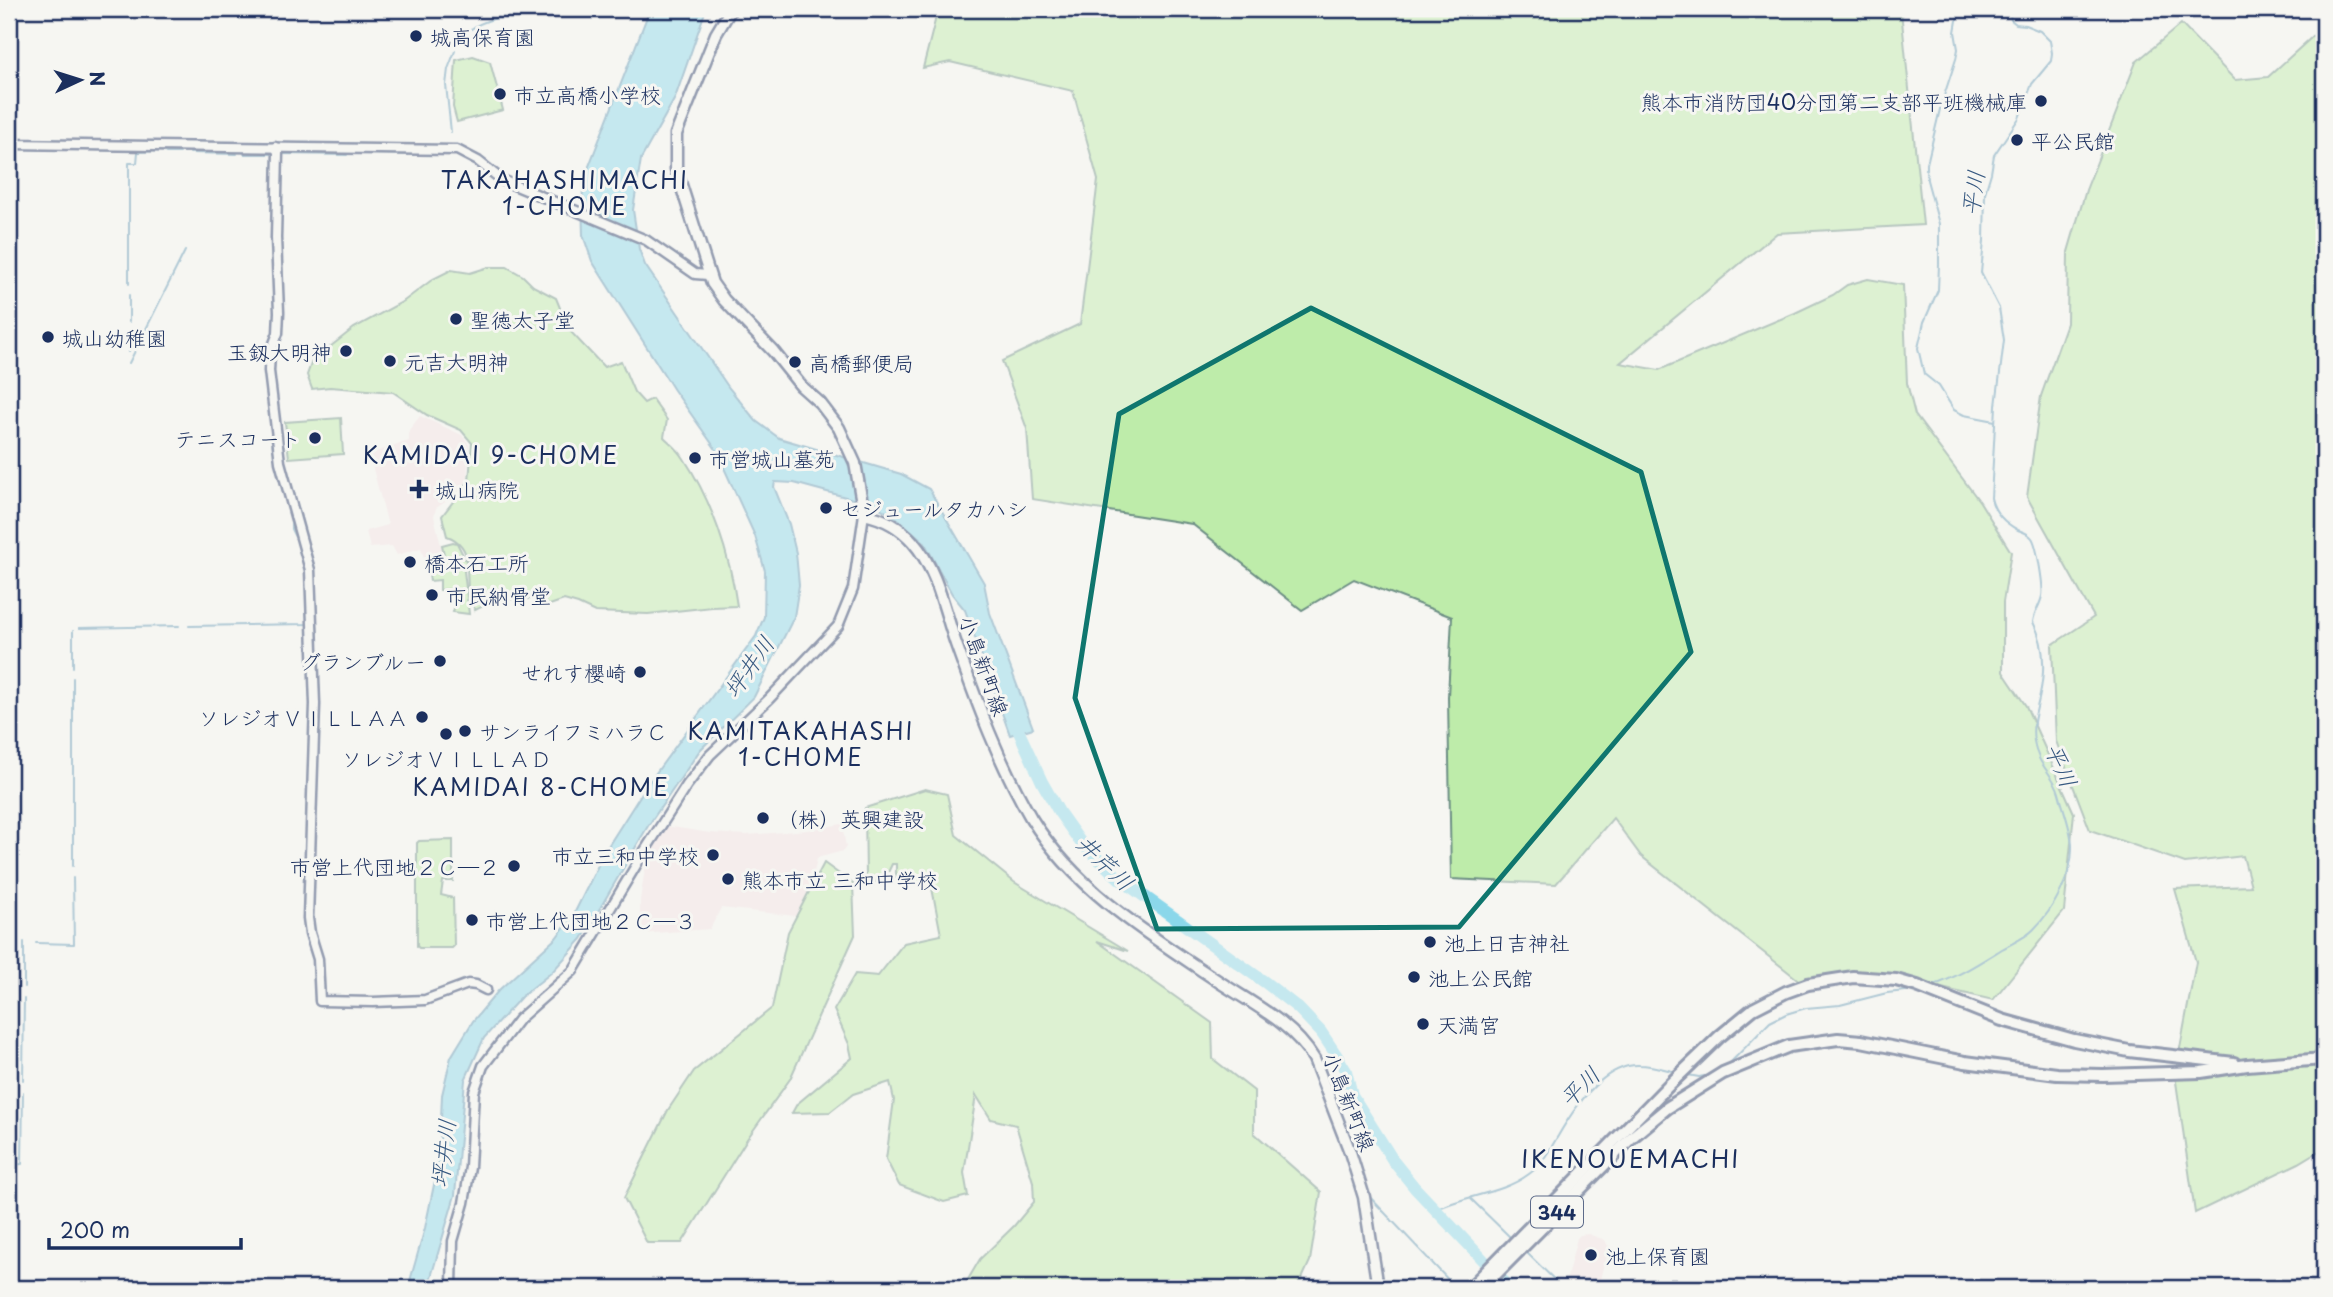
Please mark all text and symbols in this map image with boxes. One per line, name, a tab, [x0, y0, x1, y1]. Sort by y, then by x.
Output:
place label: 城高保育園	[430, 20, 535, 52]
marker: 城高保育園	[408, 28, 424, 44]
north arrow	[46, 46, 116, 116]
text: N	[83, 70, 112, 87]
place label: 市立高橋小学校	[514, 78, 661, 110]
place label: 熊本市消防団40分団第二支部平班機械庫	[1641, 85, 2027, 117]
marker: 市立高橋小学校	[492, 86, 508, 102]
marker: 熊本市消防団40分団第二支部平班機械庫	[2033, 93, 2049, 109]
place label: 平公民館	[2031, 124, 2115, 156]
marker: 平公民館	[2009, 132, 2025, 148]
district label: TAKAHASHIMACHI 1-CHOME	[441, 162, 689, 223]
water label: 平川	[1951, 168, 1993, 218]
place label: 聖徳太子堂	[470, 303, 575, 335]
marker: 聖徳太子堂	[448, 311, 464, 327]
place label: 城山幼稚園	[62, 321, 167, 353]
marker: 城山幼稚園	[40, 329, 56, 345]
place label: 玉釼大明神	[227, 335, 332, 367]
marker: 玉釼大明神	[338, 343, 354, 359]
place label: 元吉大明神	[404, 345, 509, 377]
place label: 高橋郵便局	[809, 346, 914, 378]
marker: 元吉大明神	[382, 353, 398, 369]
marker: 高橋郵便局	[787, 354, 803, 370]
place label: テニスコート	[175, 422, 301, 454]
marker: テニスコート	[307, 430, 323, 446]
district label: KAMIDAI 9-CHOME	[363, 437, 619, 472]
place label: 市営城山墓苑	[709, 442, 835, 474]
marker: 市営城山墓苑	[687, 450, 703, 466]
place label: 城山病院	[435, 473, 519, 505]
marker: 城山病院	[409, 479, 429, 499]
place label: セジュールタカハシ	[840, 492, 1028, 524]
marker: セジュールタカハシ	[818, 500, 834, 516]
place label: 橋本石工所	[424, 546, 529, 578]
marker: 橋本石工所	[402, 554, 418, 570]
place label: 市民納骨堂	[446, 579, 551, 611]
marker: 市民納骨堂	[424, 587, 440, 603]
street label: 小島新町線	[952, 610, 1018, 720]
water label: 坪井川	[714, 628, 782, 704]
place label: グランブルー	[300, 645, 426, 677]
marker: グランブルー	[432, 653, 448, 669]
place label: せれす櫻崎	[521, 656, 626, 688]
marker: せれす櫻崎	[632, 664, 648, 680]
place label: ソレジオＶＩＬＬＡＡ	[198, 701, 408, 733]
marker: ソレジオＶＩＬＬＡＡ	[414, 709, 430, 725]
district label: KAMITAKAHASHI 1-CHOME	[687, 713, 915, 774]
place label: サンライフミハラＣ	[479, 715, 667, 747]
marker: サンライフミハラＣ	[457, 723, 473, 739]
marker: ソレジオＶＩＬＬＡＤ	[438, 726, 454, 742]
water label: 平川	[2037, 737, 2087, 793]
place label: ソレジオＶＩＬＬＡＤ	[341, 742, 551, 774]
district label: KAMIDAI 8-CHOME	[412, 769, 670, 804]
place label: （株）英興建設	[777, 802, 924, 834]
marker: （株）英興建設	[755, 810, 771, 826]
water label: 井芹川	[1069, 825, 1143, 899]
place label: 市立三和中学校	[552, 839, 699, 871]
marker: 市立三和中学校	[705, 847, 721, 863]
place label: 市営上代団地２Ｃ―２	[290, 850, 500, 882]
marker: 市営上代団地２Ｃ―２	[506, 858, 522, 874]
place label: 熊本市立 三和中学校	[742, 863, 938, 895]
marker: 熊本市立 三和中学校	[720, 871, 736, 887]
place label: 市営上代団地２Ｃ―３	[486, 904, 696, 936]
marker: 市営上代団地２Ｃ―３	[464, 912, 480, 928]
place label: 池上日吉神社	[1444, 926, 1570, 958]
marker: 池上日吉神社	[1422, 934, 1438, 950]
place label: 池上公民館	[1428, 961, 1533, 993]
marker: 池上公民館	[1406, 969, 1422, 985]
place label: 天満宮	[1437, 1008, 1500, 1040]
marker: 天満宮	[1415, 1016, 1431, 1032]
street label: 小島新町線	[1315, 1046, 1385, 1156]
water label: 平川	[1550, 1057, 1608, 1115]
water label: 坪井川	[420, 1117, 464, 1189]
district label: IKENOUEMACHI	[1521, 1140, 1741, 1176]
road number: 344	[1531, 1196, 1583, 1228]
scale bar	[49, 1206, 242, 1250]
text: 200 m	[60, 1213, 130, 1245]
place label: 池上保育園	[1605, 1239, 1710, 1271]
marker: 池上保育園	[1583, 1247, 1599, 1263]

